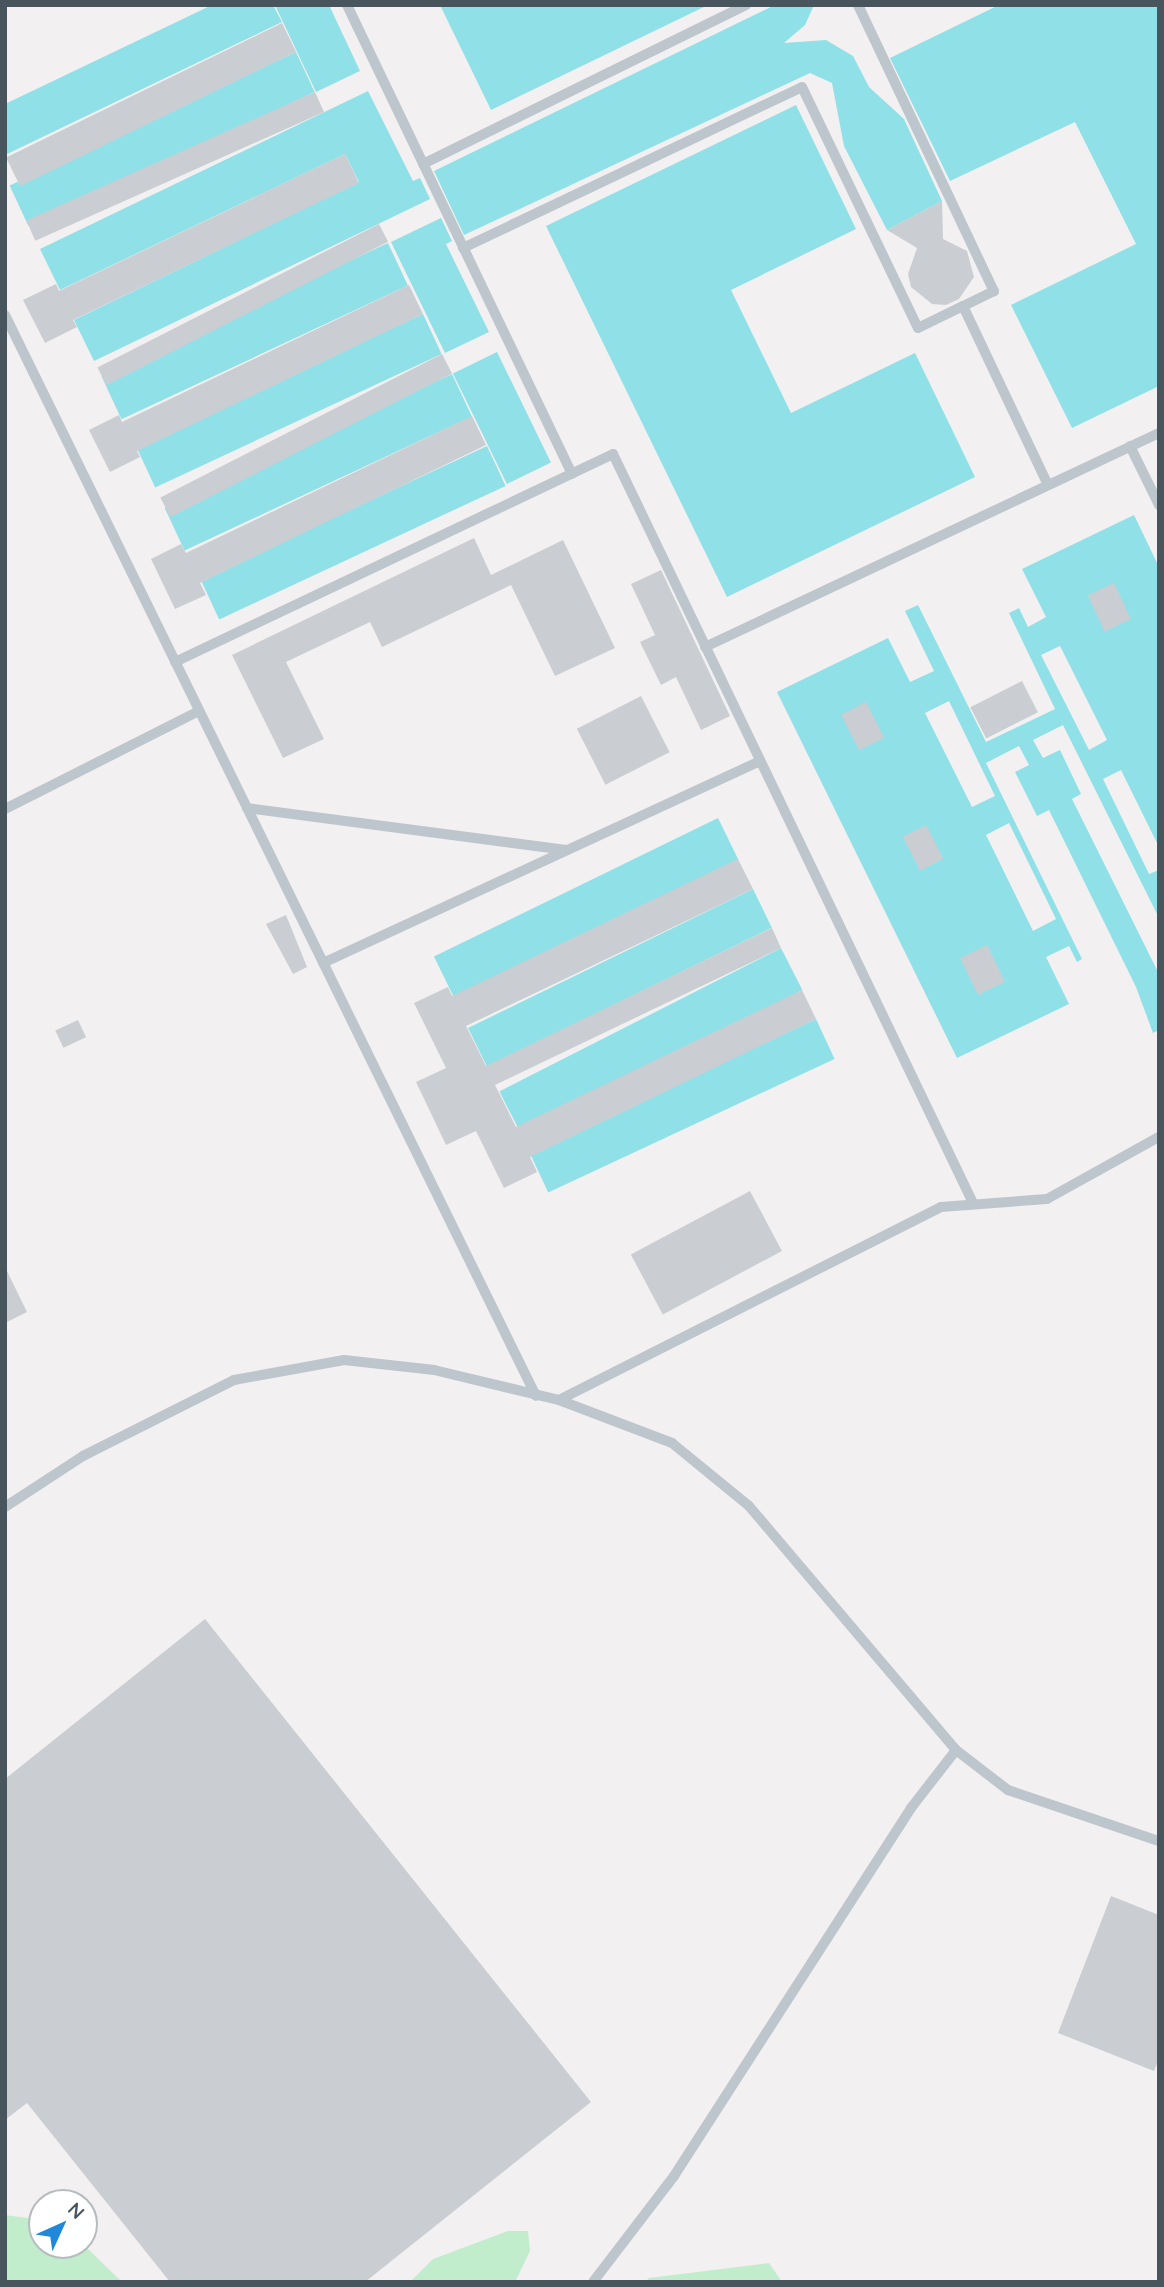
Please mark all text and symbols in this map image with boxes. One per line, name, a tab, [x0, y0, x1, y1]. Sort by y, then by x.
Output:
north arrow	[28, 2189, 98, 2259]
text: N	[63, 2197, 90, 2224]

